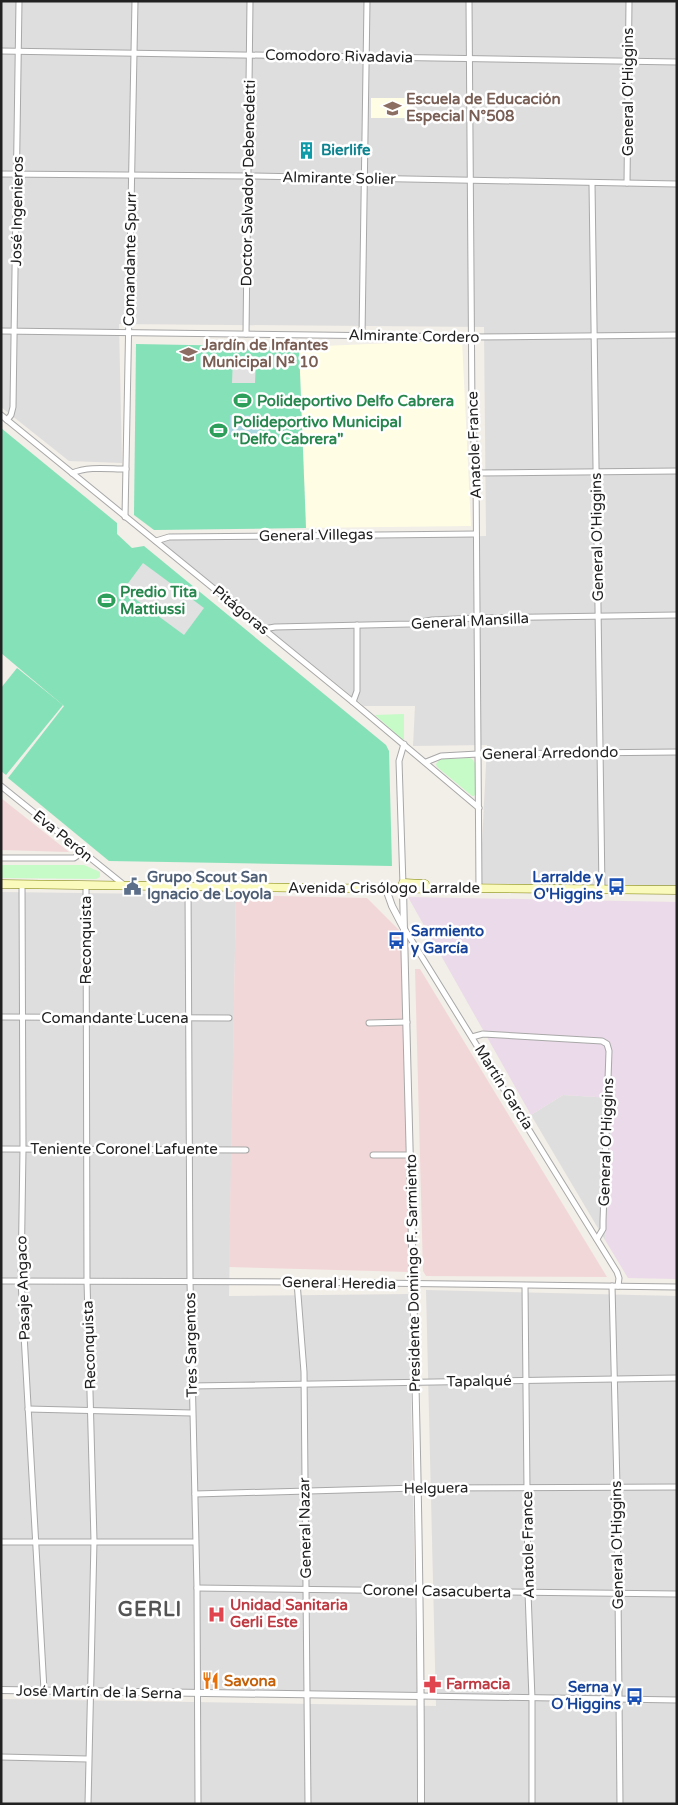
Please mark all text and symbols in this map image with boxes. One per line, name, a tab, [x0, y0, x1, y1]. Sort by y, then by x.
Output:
street label: General O'Higgins	[619, 28, 637, 156]
street label: Comodoro Rivadavia	[265, 46, 413, 66]
street label: Doctor Salvador Debenedetti	[237, 80, 259, 286]
place label: Escuela de Educación Especial N°508	[406, 90, 561, 126]
school or university icon: Escuela de Educación Especial N°508	[382, 98, 402, 118]
building icon: Bierlife	[297, 140, 317, 160]
place label: Bierlife	[321, 141, 371, 159]
street label: José Ingenieros	[7, 156, 27, 266]
street label: Almirante Solier	[282, 168, 396, 188]
street label: Comandante Spurr	[120, 191, 140, 327]
street label: Almirante Cordero	[348, 326, 480, 346]
place label: Jardín de Infantes Municipal Nº 10	[201, 336, 328, 372]
school or university icon: Jardín de Infantes Municipal Nº 10	[178, 344, 198, 364]
sports icon: Polideportivo Delfo Cabrera	[233, 391, 253, 411]
street label: Anatole France	[463, 391, 485, 499]
place label: Polideportivo Delfo Cabrera	[257, 392, 454, 411]
place label: Polideportivo Municipal "Delfo Cabrera"	[233, 413, 402, 448]
sports icon: Polideportivo Municipal "Delfo Cabrera"	[209, 421, 229, 441]
street label: General O'Higgins	[587, 473, 607, 601]
street label: General Villegas	[259, 525, 373, 545]
street label: Pitágoras	[209, 582, 273, 638]
place label: Predio Tita Mattiussi	[120, 583, 197, 618]
sports icon: Predio Tita Mattiussi	[96, 591, 116, 611]
street label: General Mansilla	[411, 609, 529, 633]
street label: General Arredondo	[482, 743, 618, 763]
street label: Eva Perón	[29, 806, 97, 866]
place label: Grupo Scout San Ignacio de Loyola	[147, 868, 272, 904]
place label: Larralde y O'Higgins	[532, 868, 603, 904]
public building icon: Grupo Scout San Ignacio de Loyola	[123, 876, 143, 896]
bus stop icon: Larralde y O'Higgins	[607, 876, 627, 896]
street label: Avenida Crisólogo Larralde	[288, 879, 480, 897]
street label: Reconquista	[77, 896, 95, 985]
place label: Sarmiento y García	[411, 922, 484, 958]
bus stop icon: Sarmiento y García	[387, 930, 407, 950]
street label: Comandante Lucena	[41, 1009, 189, 1027]
street label: Martín García	[471, 1041, 537, 1133]
street label: General O'Higgins	[595, 1077, 617, 1207]
street label: Teniente Coronel Lafuente	[30, 1140, 218, 1158]
street label: Presidente Domingo F. Sarmiento	[402, 1154, 424, 1392]
street label: Pasaje Angaco	[12, 1235, 34, 1341]
street label: General Heredia	[282, 1273, 396, 1293]
street label: Tres Sargentos	[181, 1292, 201, 1398]
street label: Reconquista	[78, 1300, 100, 1390]
street label: Tapalqué	[446, 1371, 512, 1391]
street label: General Nazar	[295, 1477, 315, 1579]
street label: Helguera	[404, 1478, 468, 1498]
street label: General O'Higgins	[607, 1481, 627, 1609]
street label: Anatole France	[518, 1491, 538, 1599]
street label: Coronel Casacuberta	[363, 1581, 511, 1601]
place label: Unidad Sanitaria Gerli Este	[230, 1596, 348, 1631]
district label: GERLI	[118, 1598, 182, 1622]
hospital icon: Unidad Sanitaria Gerli Este	[206, 1604, 226, 1624]
restaurant icon: Savona	[200, 1671, 220, 1691]
place label: Savona	[224, 1672, 276, 1690]
pharmacy icon: Farmacia	[422, 1674, 442, 1694]
place label: Farmacia	[446, 1675, 511, 1693]
place label: Serna y O´Higgins	[551, 1678, 621, 1714]
street label: José Martín de la Serna	[16, 1682, 182, 1702]
bus stop icon: Serna y O´Higgins	[625, 1686, 645, 1706]

